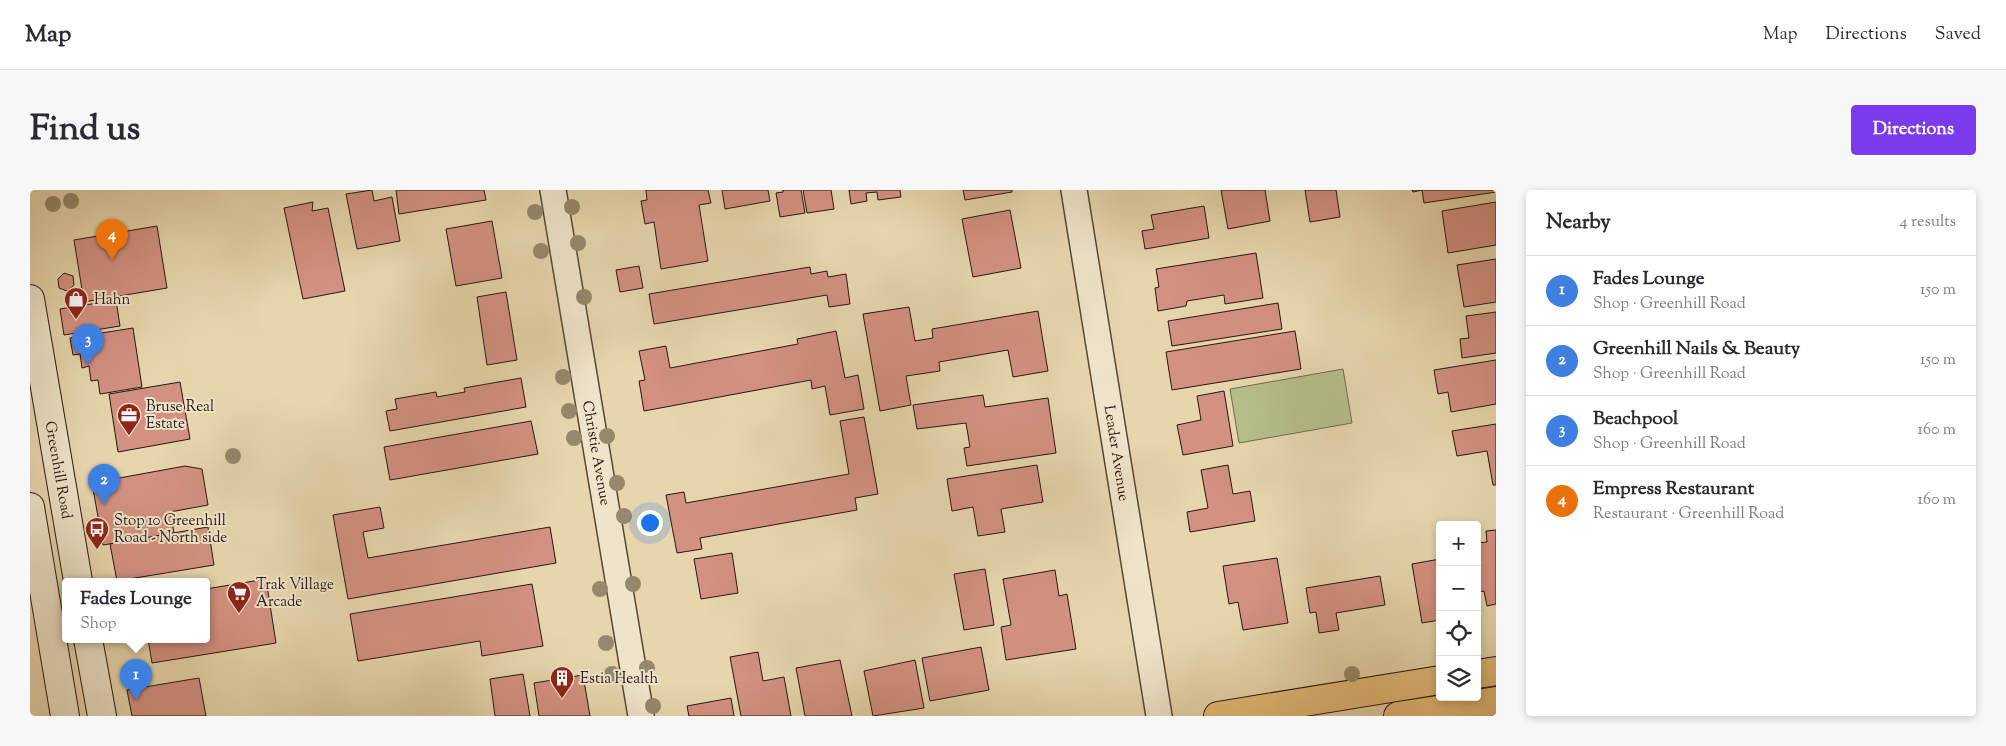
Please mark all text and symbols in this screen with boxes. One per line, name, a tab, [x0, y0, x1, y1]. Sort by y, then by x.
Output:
text: Map	[25, 18, 71, 52]
text: Map	[1763, 22, 1798, 48]
text: Directions	[1826, 22, 1907, 48]
text: Saved	[1935, 22, 1981, 48]
text: Find us	[30, 105, 140, 156]
button: Directions	[1851, 105, 1976, 155]
text: Nearby	[1546, 208, 1611, 238]
text: 4 results	[1900, 211, 1956, 234]
pin: 4	[96, 219, 128, 260]
text: Fades Lounge	[1593, 266, 1705, 293]
text: 1	[1559, 279, 1565, 302]
text: 150 m	[1920, 279, 1956, 302]
shop icon: Hahn	[63, 286, 89, 320]
place label: Hahn	[94, 290, 131, 311]
text: Shop · Greenhill Road	[1593, 293, 1746, 316]
pin: 3	[72, 324, 104, 365]
text: Greenhill Nails & Beauty	[1593, 336, 1800, 363]
text: 2	[1558, 349, 1566, 372]
text: 150 m	[1920, 349, 1956, 372]
text: Shop · Greenhill Road	[1593, 363, 1746, 386]
place label: Bruse Real Estate	[146, 397, 214, 435]
street label: Christie Avenue	[576, 399, 615, 507]
office icon: Bruse Real Estate	[116, 402, 142, 436]
street label: Leader Avenue	[1098, 404, 1133, 503]
text: Beachpool	[1593, 406, 1678, 433]
text: 3	[1559, 419, 1565, 442]
text: 160 m	[1918, 419, 1956, 442]
street label: Greenhill Road	[39, 420, 77, 521]
text: Shop · Greenhill Road	[1593, 433, 1746, 456]
pin: 2	[88, 464, 120, 505]
text: Empress Restaurant	[1593, 476, 1754, 503]
text: 4	[1558, 489, 1566, 512]
text: 160 m	[1918, 489, 1956, 512]
text: Restaurant · Greenhill Road	[1593, 503, 1784, 526]
your location	[637, 510, 663, 536]
place label: Stop 10 Greenhill Road - North side	[114, 511, 227, 549]
bus stop icon: Stop 10 Greenhill Road - North side	[84, 516, 110, 550]
map controls	[1436, 521, 1481, 701]
button: +	[1436, 521, 1481, 566]
button: −	[1436, 566, 1481, 611]
place label: Trak Village Arcade	[256, 575, 334, 613]
popup	[62, 578, 210, 643]
supermarket icon: Trak Village Arcade	[226, 580, 252, 614]
text: Fades Lounge	[80, 586, 192, 613]
button: locate	[1436, 611, 1481, 656]
text: Shop	[80, 613, 116, 636]
button: layers	[1436, 656, 1481, 701]
pin: 1	[120, 659, 152, 700]
building icon: Estia Health	[549, 665, 575, 699]
place label: Estia Health	[580, 669, 658, 690]

